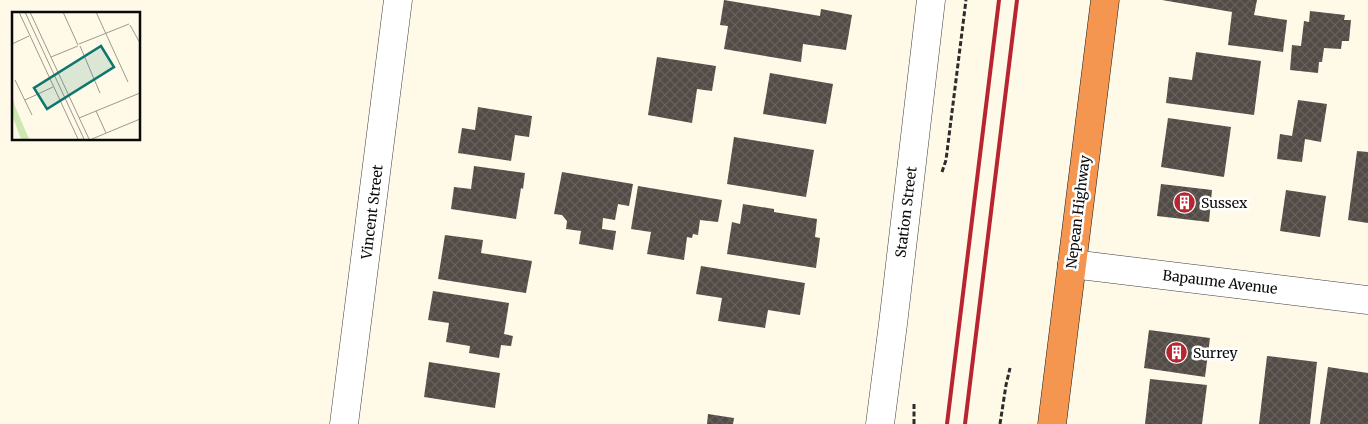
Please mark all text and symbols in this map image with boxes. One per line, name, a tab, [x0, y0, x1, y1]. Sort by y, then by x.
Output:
inset map	[12, 12, 140, 140]
street label: Nepean Highway	[1062, 153, 1094, 270]
street label: Vincent Street	[357, 163, 387, 261]
street label: Station Street	[891, 165, 921, 259]
building icon: Sussex	[1173, 191, 1197, 215]
place label: Sussex	[1201, 194, 1248, 212]
street label: Bapaume Avenue	[1162, 266, 1278, 298]
building icon: Surrey	[1165, 341, 1189, 365]
place label: Surrey	[1193, 344, 1238, 362]

